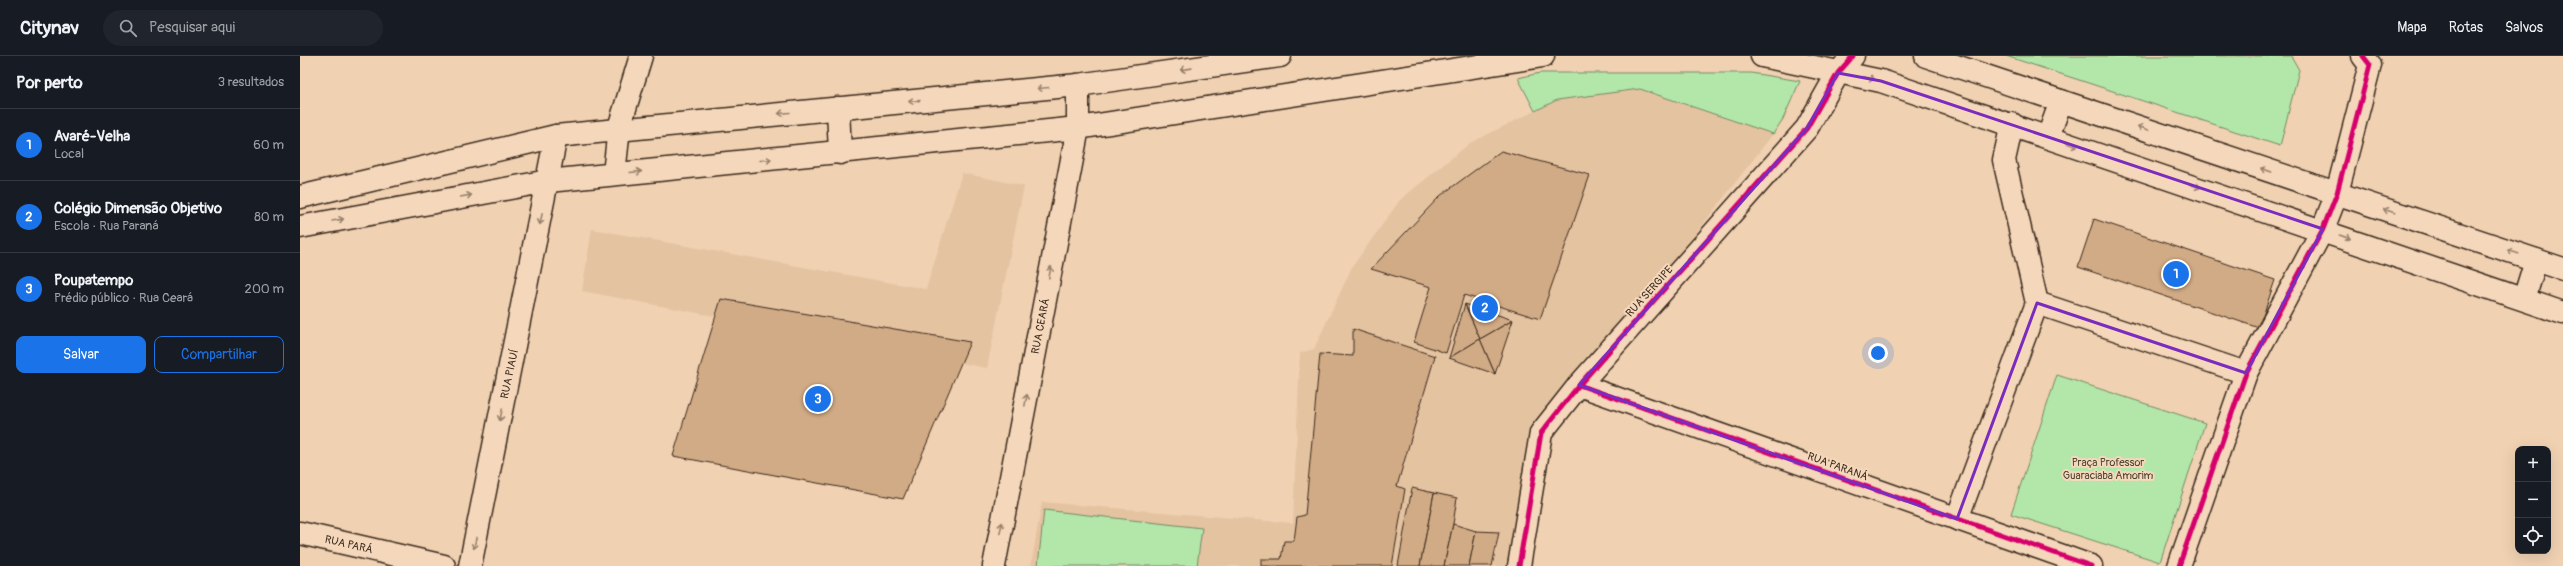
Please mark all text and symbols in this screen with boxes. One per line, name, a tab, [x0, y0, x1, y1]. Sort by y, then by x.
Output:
search box	[103, 10, 383, 46]
text: Citynav	[20, 16, 79, 40]
icon: search	[117, 17, 139, 39]
text: Pesquisar aqui	[149, 18, 235, 37]
text: Mapa	[2397, 19, 2427, 36]
text: Rotas	[2449, 19, 2483, 36]
text: Salvos	[2505, 19, 2543, 36]
one-way arrow	[1180, 65, 1193, 73]
text: Por perto	[16, 72, 83, 93]
text: 3 resultados	[218, 74, 284, 90]
one-way arrow	[1862, 75, 1875, 83]
one-way arrow	[1037, 85, 1050, 92]
one-way arrow	[908, 97, 921, 104]
one-way arrow	[778, 109, 791, 117]
one-way arrow	[2137, 124, 2149, 132]
text: Avaré-Velha	[54, 127, 130, 146]
text: 1	[26, 137, 32, 153]
text: 60 m	[253, 137, 284, 153]
one-way arrow	[2065, 142, 2078, 149]
text: Local	[54, 146, 84, 162]
one-way arrow	[759, 156, 772, 163]
one-way arrow	[2260, 165, 2272, 173]
one-way arrow	[629, 168, 642, 176]
one-way arrow	[2189, 183, 2201, 191]
one-way arrow	[459, 192, 472, 200]
text: Colégio Dimensão Objetivo	[54, 199, 222, 218]
one-way arrow	[2383, 207, 2396, 214]
text: 2	[25, 209, 33, 225]
text: 80 m	[254, 209, 284, 225]
one-way arrow	[536, 213, 544, 226]
one-way arrow	[331, 216, 344, 224]
text: Escola · Rua Paraná	[54, 218, 159, 234]
one-way arrow	[2338, 234, 2351, 241]
one-way arrow	[2506, 248, 2519, 255]
pin: 1	[2163, 259, 2189, 289]
street label: RUA SERGIPE	[1623, 263, 1676, 319]
one-way arrow	[1046, 266, 1054, 279]
text: Poupatempo	[54, 271, 133, 290]
text: 3	[25, 281, 33, 297]
text: 200 m	[245, 281, 284, 297]
text: Prédio público · Rua Ceará	[54, 290, 193, 306]
pin: 2	[1472, 293, 1498, 323]
street label: RUA CEARÁ	[1029, 297, 1052, 355]
button: Salvar	[16, 336, 146, 373]
button: Compartilhar	[154, 336, 284, 373]
your location	[1868, 343, 1888, 363]
street label: RUA PIAUÍ	[498, 347, 521, 400]
pin: 3	[805, 384, 831, 414]
one-way arrow	[1022, 394, 1030, 407]
one-way arrow	[496, 409, 504, 422]
map controls	[2515, 446, 2551, 554]
button: +	[2515, 446, 2551, 482]
street label: RUA PARANÁ	[1806, 449, 1870, 483]
park label: Praça Professor Guaraciaba Amorim	[2063, 456, 2153, 482]
button: −	[2515, 482, 2551, 518]
button: locate	[2515, 518, 2551, 554]
one-way arrow	[997, 522, 1005, 535]
street label: RUA PARÁ	[324, 533, 374, 556]
one-way arrow	[470, 536, 478, 549]

